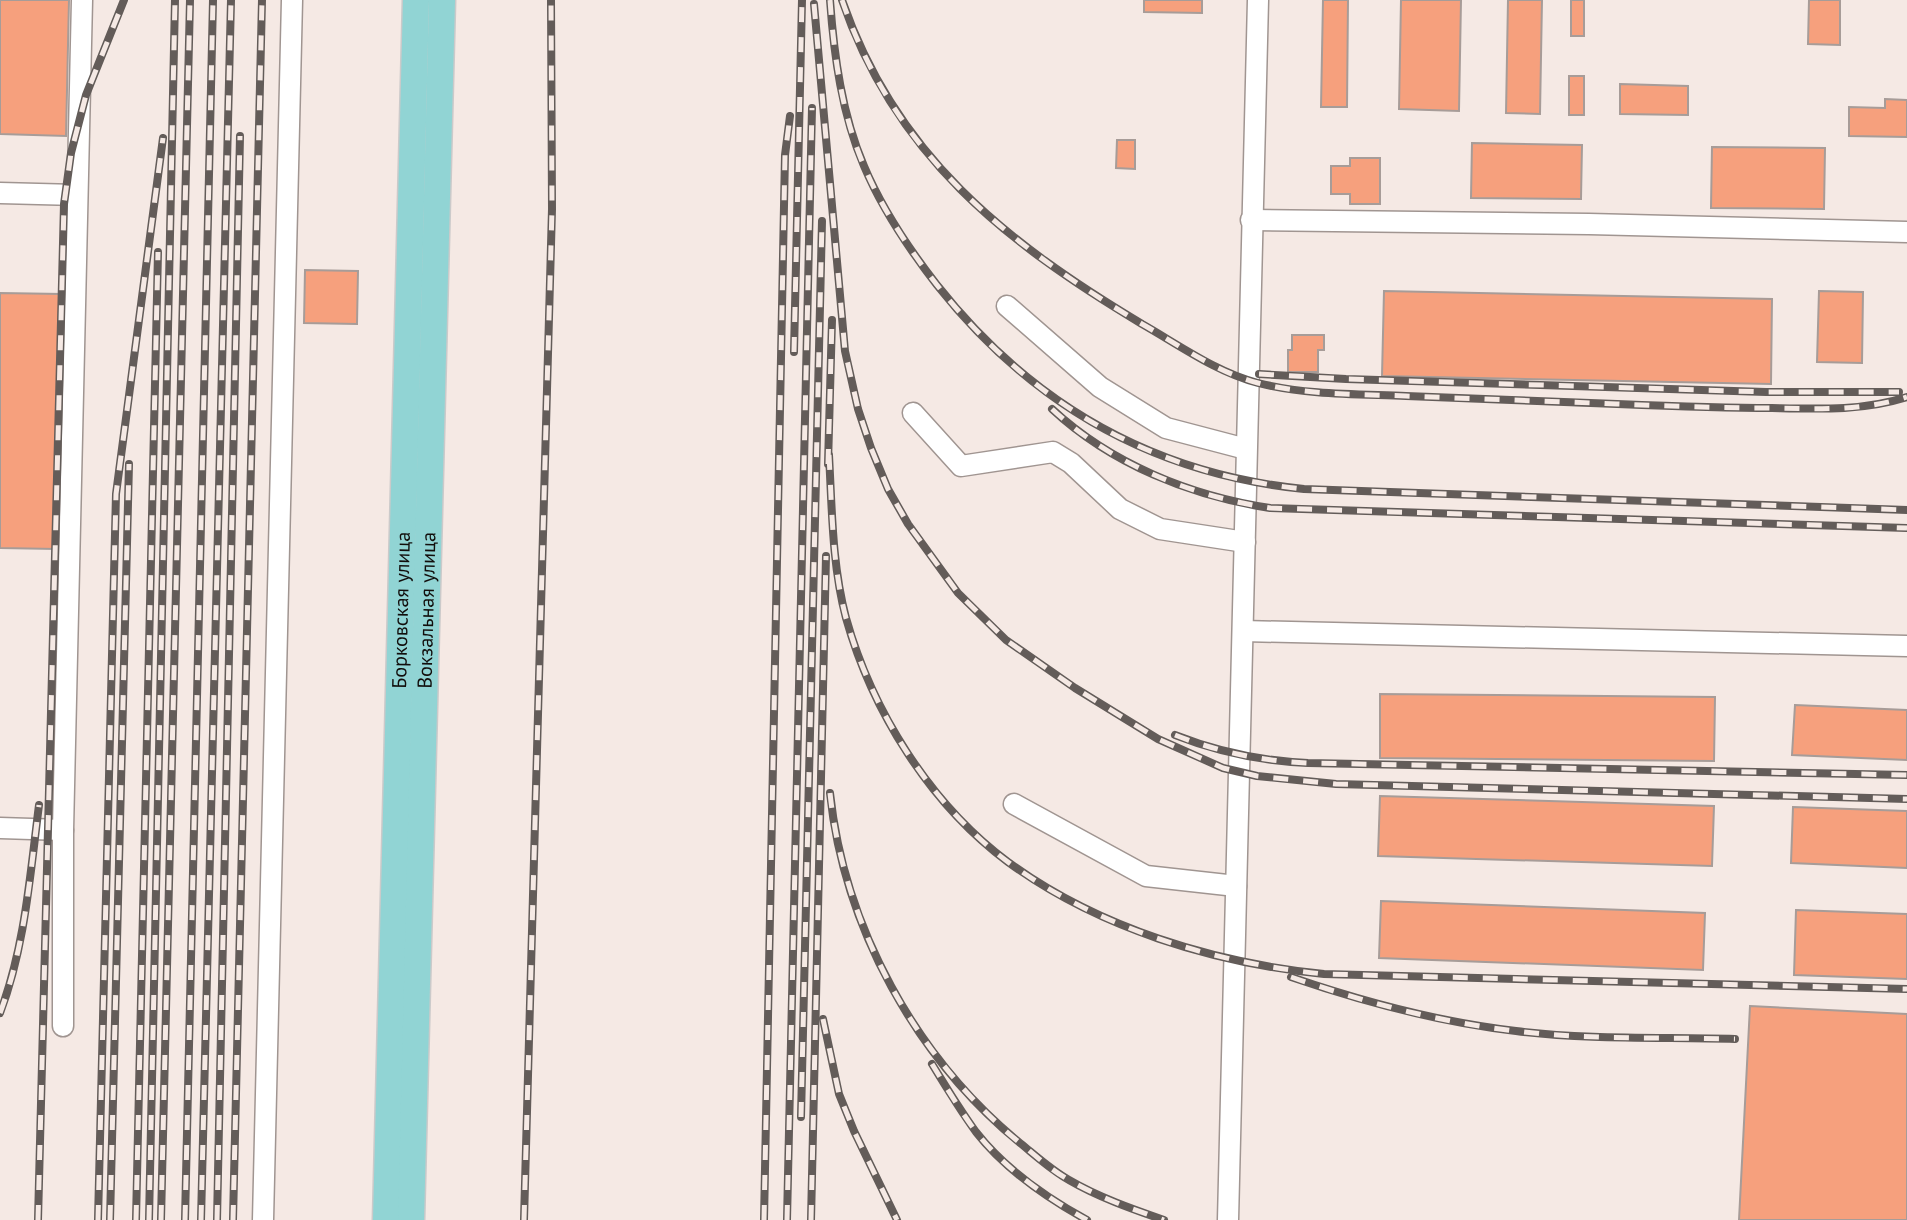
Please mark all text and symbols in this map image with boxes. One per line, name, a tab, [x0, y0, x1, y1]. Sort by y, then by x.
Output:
street label: Борковская улица	[386, 531, 416, 689]
street label: Вокзальная улица	[412, 532, 441, 689]

